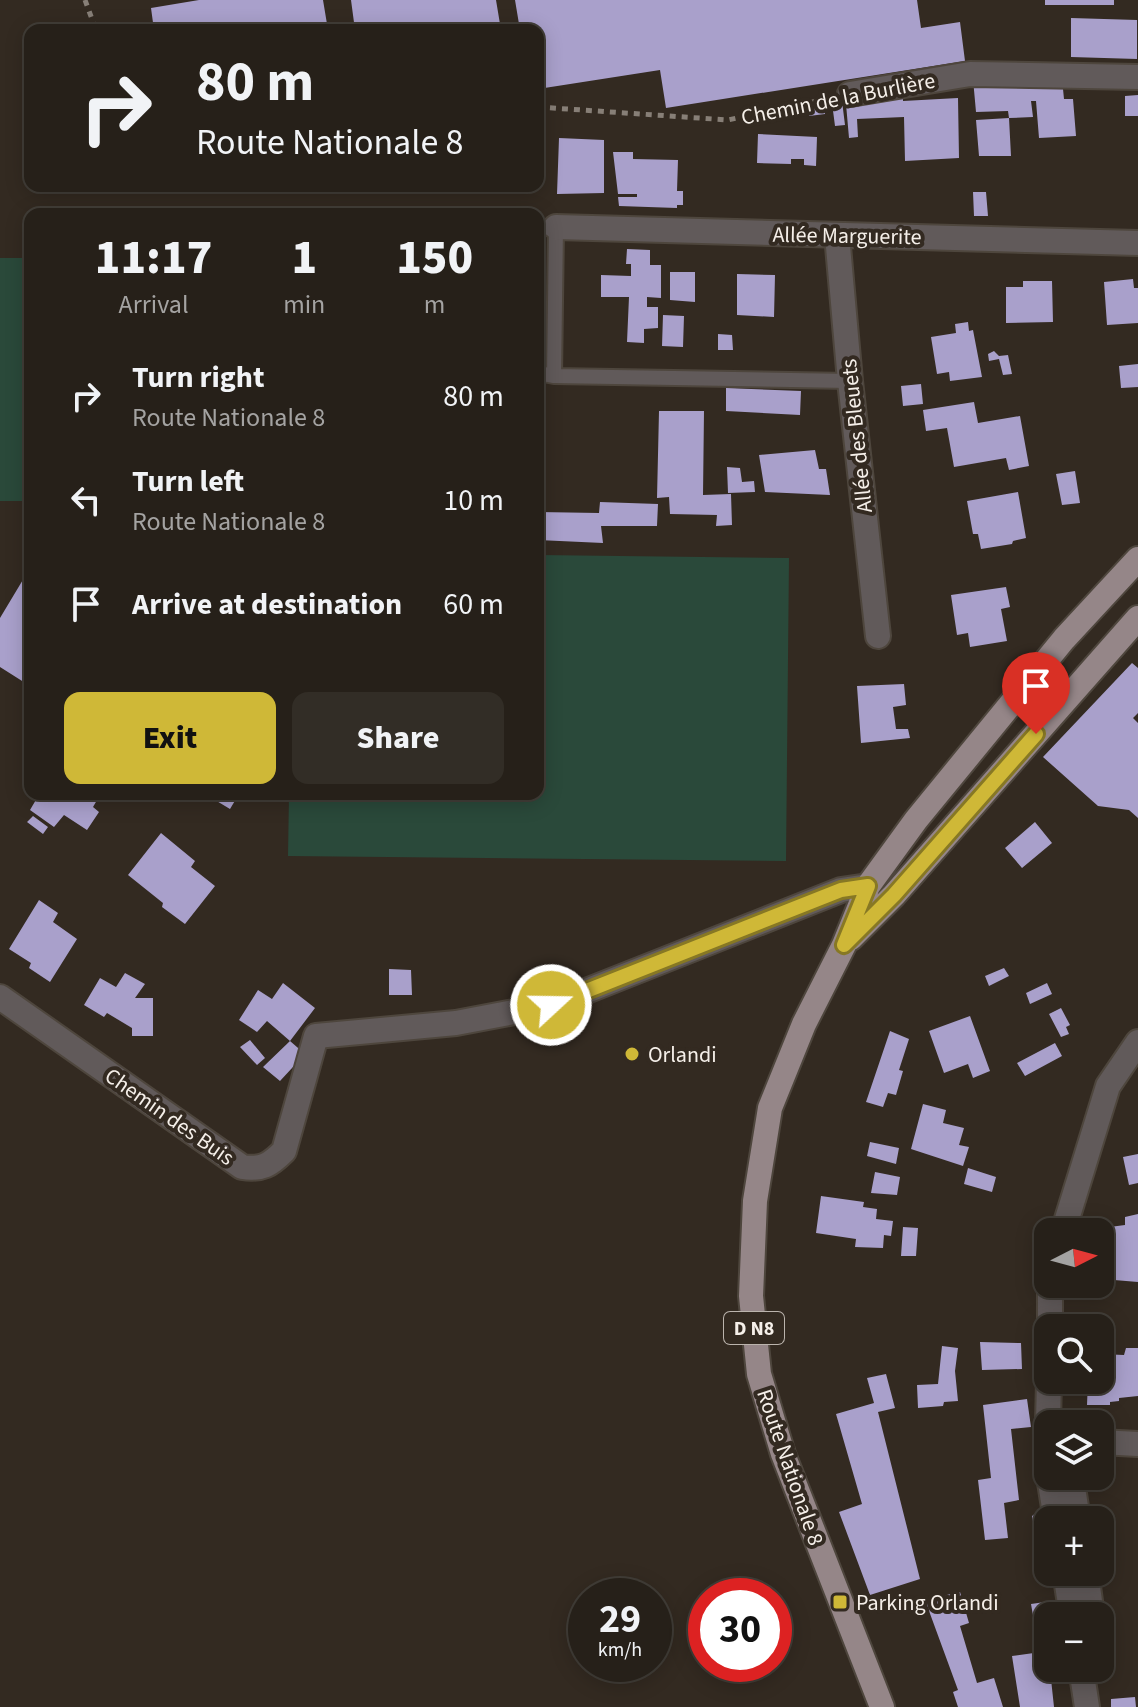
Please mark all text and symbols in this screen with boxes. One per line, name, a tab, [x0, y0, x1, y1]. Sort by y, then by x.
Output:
text: 80 m	[196, 43, 314, 122]
icon: right	[64, 56, 168, 160]
street label: Chemin de la Burlière	[738, 64, 938, 133]
text: Route Nationale 8	[196, 117, 463, 168]
street label: Allée Marguerite	[772, 219, 922, 253]
text: 11:17	[95, 224, 212, 292]
text: 1	[291, 224, 317, 292]
text: 150	[396, 224, 473, 292]
text: Arrival	[119, 286, 189, 323]
text: min	[283, 286, 325, 323]
text: m	[424, 286, 445, 323]
text: Turn right	[132, 356, 264, 399]
street label: Allée des Bleuets	[833, 357, 881, 514]
icon: right	[64, 374, 108, 418]
text: 80 m	[443, 375, 504, 418]
text: Route Nationale 8	[132, 399, 325, 436]
text: Turn left	[132, 460, 244, 503]
icon: left	[64, 478, 108, 522]
text: 10 m	[443, 479, 504, 522]
text: Route Nationale 8	[132, 503, 325, 540]
icon: arrive	[64, 582, 108, 626]
text: Arrive at destination	[132, 583, 402, 626]
text: 60 m	[443, 583, 504, 626]
pin	[1002, 652, 1070, 734]
icon: arrive	[1014, 664, 1058, 708]
button: Exit	[64, 692, 276, 784]
button: Share	[292, 692, 504, 784]
position arrow	[509, 963, 593, 1047]
place label: Orlandi	[648, 1039, 717, 1071]
marker: Orlandi	[623, 1045, 641, 1063]
street label: Chemin des Buis	[98, 1060, 241, 1173]
north arrow	[1034, 1218, 1114, 1298]
map controls	[1034, 1218, 1114, 1682]
road number: D N8	[724, 1312, 784, 1344]
button: search	[1034, 1314, 1114, 1394]
street label: Route Nationale 8	[748, 1385, 832, 1550]
button: layers	[1034, 1410, 1114, 1490]
button: +	[1034, 1506, 1114, 1586]
speed limit sign: 30	[688, 1578, 792, 1682]
place label: Parking Orlandi	[856, 1587, 999, 1619]
text: 29	[599, 1591, 641, 1648]
marker: Parking Orlandi	[831, 1593, 849, 1611]
button: −	[1034, 1602, 1114, 1682]
text: km/h	[598, 1636, 642, 1664]

